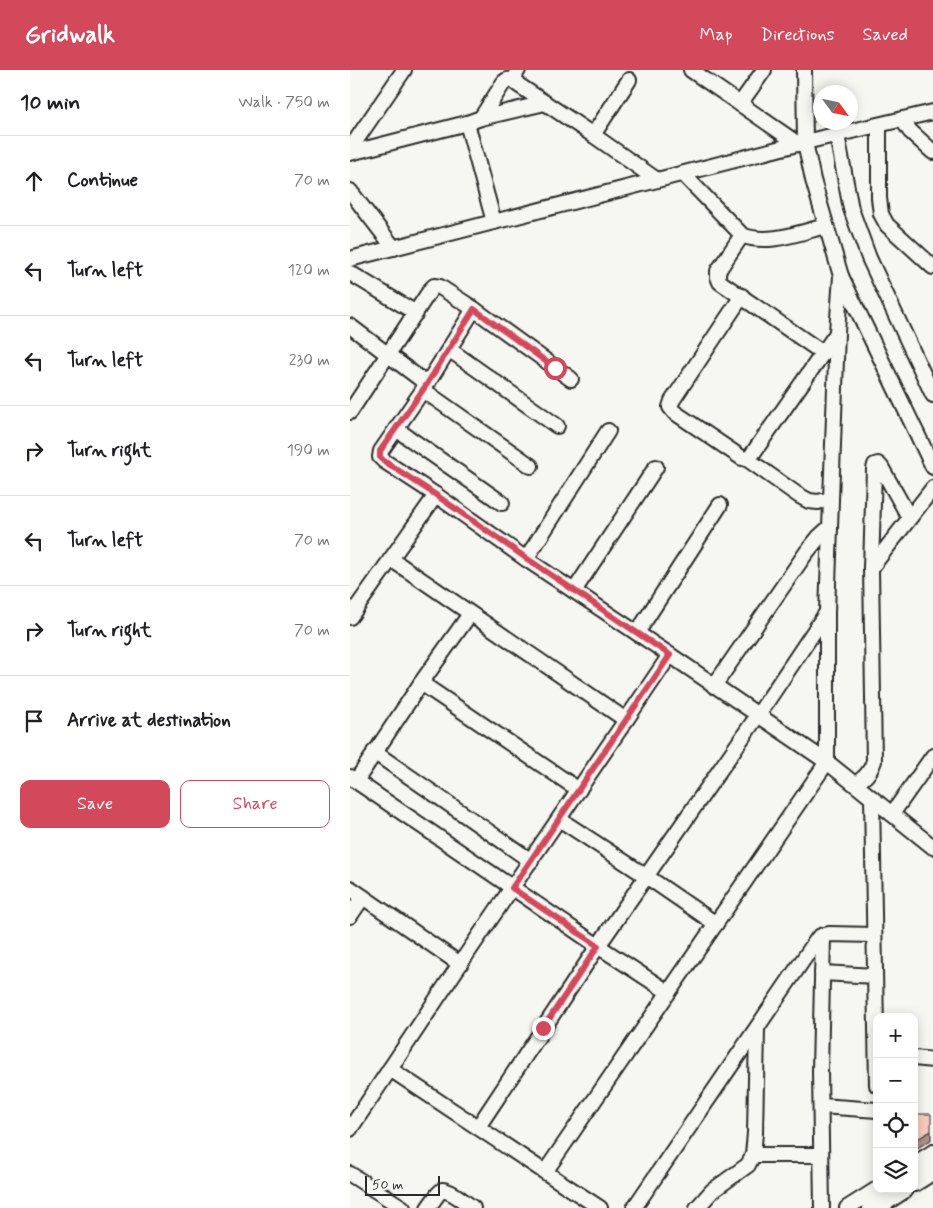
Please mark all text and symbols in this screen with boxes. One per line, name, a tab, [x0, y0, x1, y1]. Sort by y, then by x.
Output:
text: Gridwalk	[25, 20, 115, 51]
text: Map	[700, 23, 733, 47]
text: Directions	[761, 23, 835, 47]
text: Saved	[863, 23, 908, 47]
north arrow	[813, 85, 858, 130]
text: 10 min	[20, 89, 80, 117]
text: Walk · 750 m	[238, 92, 330, 113]
icon: ahead	[20, 167, 48, 195]
text: Continue	[67, 168, 138, 193]
text: 70 m	[294, 170, 330, 191]
icon: left	[20, 257, 48, 285]
text: Turn left	[67, 258, 143, 283]
text: 120 m	[288, 260, 330, 281]
icon: left	[20, 347, 48, 375]
text: Turn left	[67, 348, 143, 373]
text: 230 m	[289, 350, 330, 371]
route start	[544, 357, 567, 380]
icon: right	[20, 437, 48, 465]
text: Turn right	[67, 438, 151, 463]
text: 190 m	[287, 440, 330, 461]
icon: left	[20, 527, 48, 555]
text: Turn left	[67, 528, 143, 553]
text: 70 m	[294, 530, 330, 551]
icon: right	[20, 617, 48, 645]
text: Turn right	[67, 618, 151, 643]
text: 70 m	[294, 620, 330, 641]
icon: arrive	[20, 707, 48, 735]
text: Arrive at destination	[67, 708, 231, 733]
button: Save	[20, 780, 170, 828]
button: Share	[180, 780, 330, 828]
map controls	[873, 1013, 918, 1193]
button: +	[873, 1013, 918, 1058]
route end	[532, 1017, 555, 1040]
button: −	[873, 1058, 918, 1103]
button: locate	[873, 1103, 918, 1148]
button: layers	[873, 1148, 918, 1193]
scale bar	[365, 1173, 440, 1196]
text: 50 m	[372, 1176, 403, 1194]

